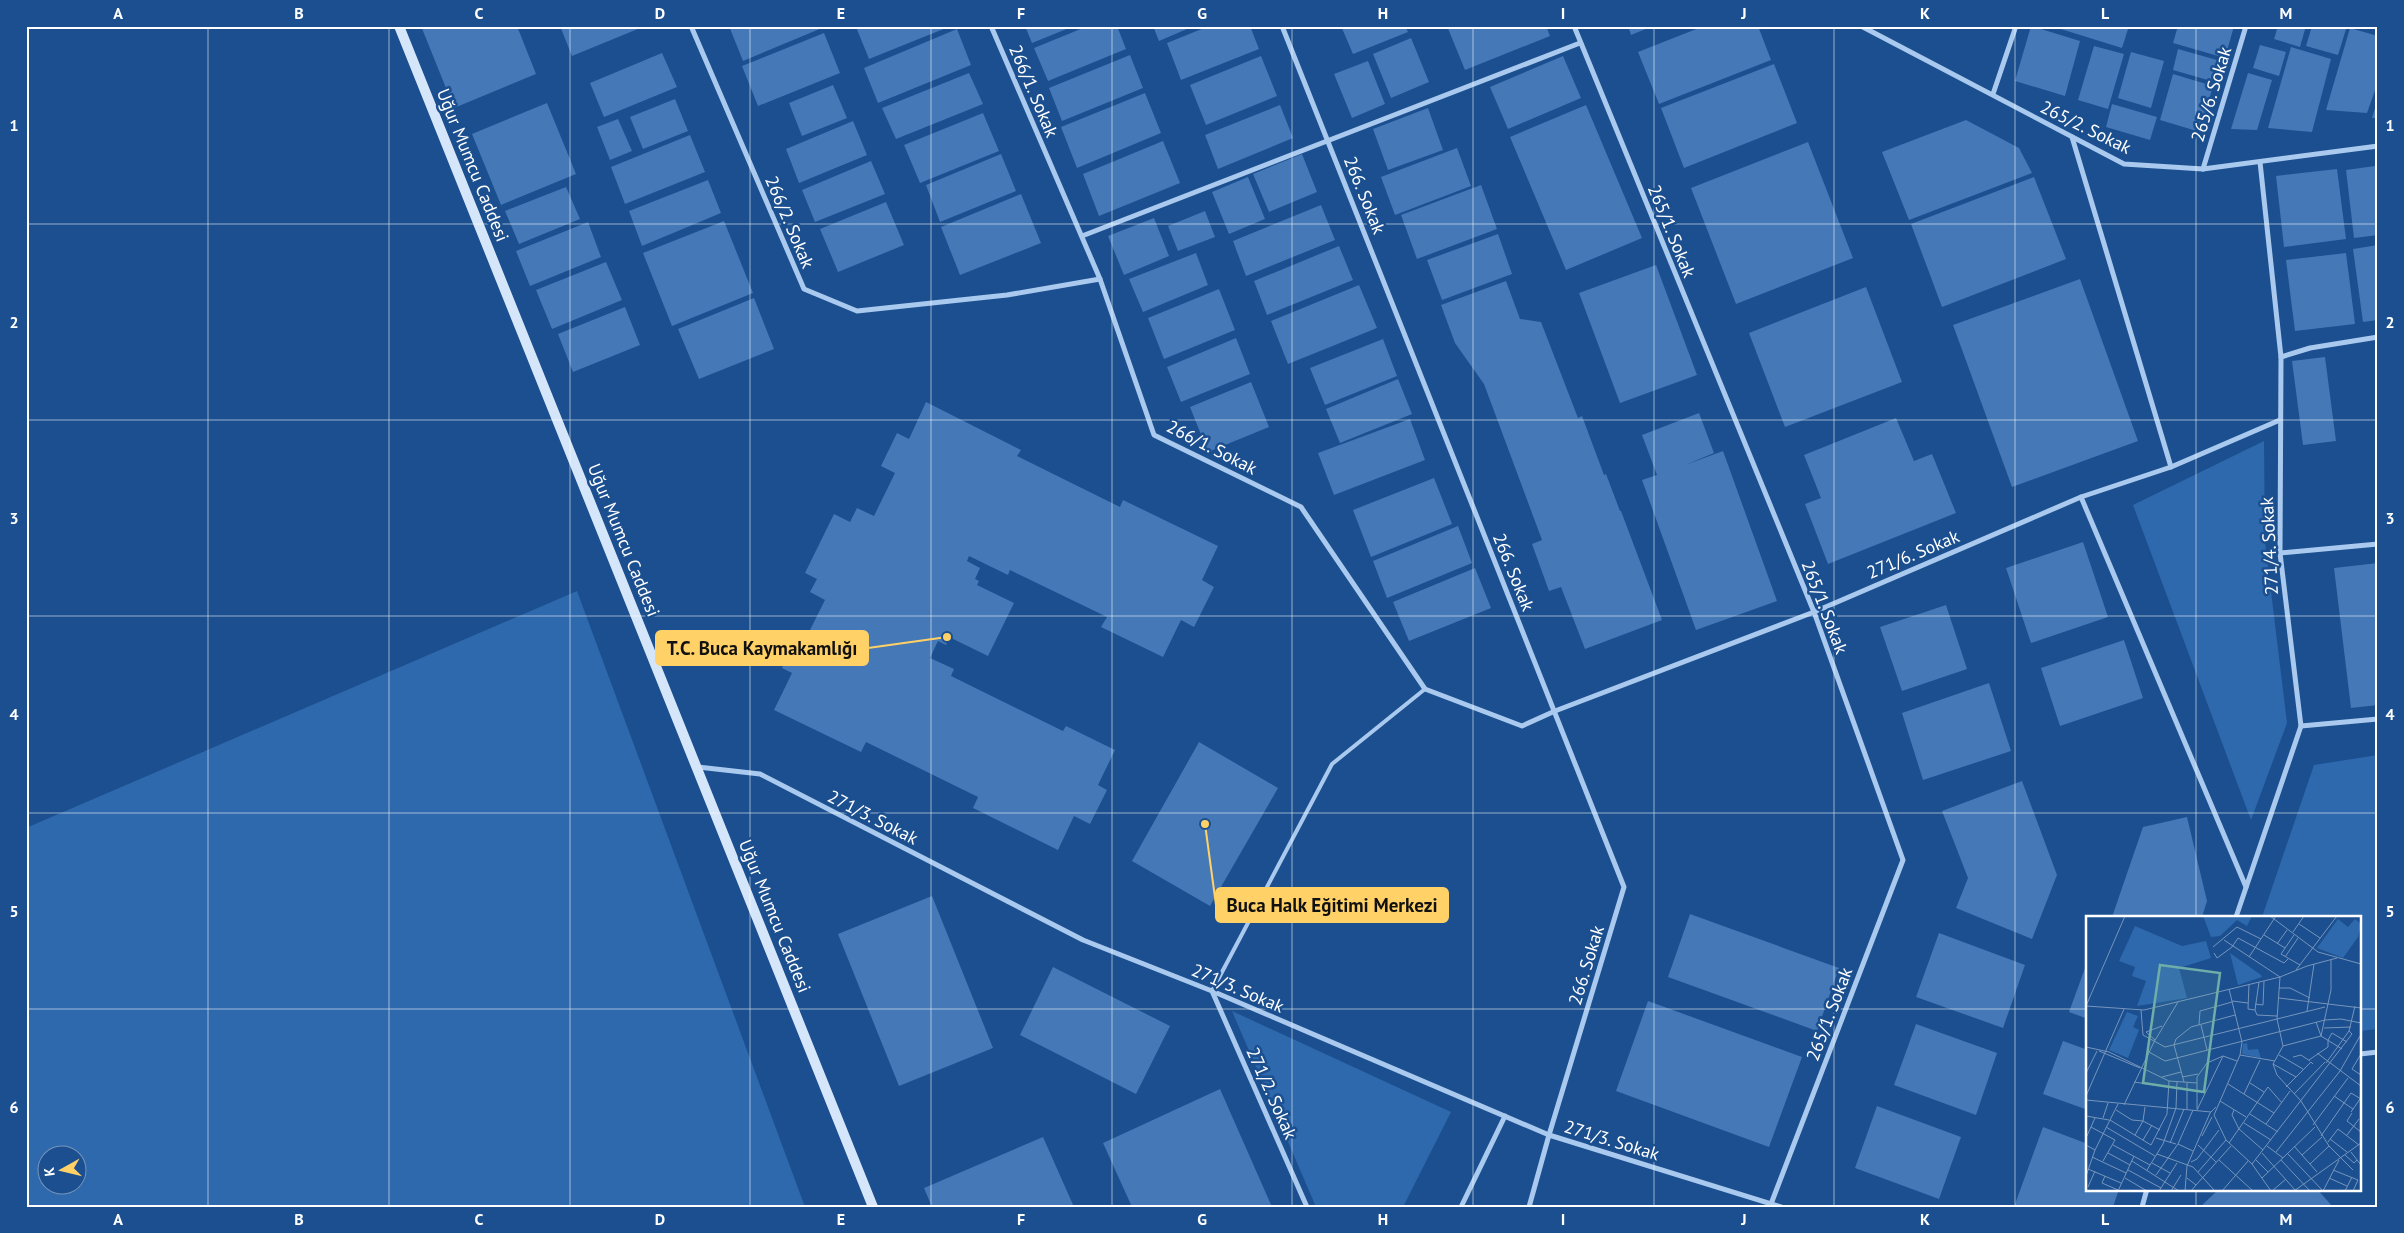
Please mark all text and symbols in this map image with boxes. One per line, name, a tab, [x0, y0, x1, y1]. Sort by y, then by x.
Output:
text: A	[113, 3, 123, 23]
text: B	[294, 3, 304, 23]
text: C	[475, 3, 484, 23]
text: D	[655, 3, 665, 23]
text: E	[837, 3, 845, 23]
text: F	[1017, 3, 1025, 23]
text: G	[1197, 3, 1207, 23]
text: H	[1378, 3, 1388, 23]
text: I	[1561, 3, 1565, 23]
text: J	[1740, 3, 1747, 23]
text: K	[1920, 3, 1930, 23]
text: L	[2101, 3, 2110, 23]
text: M	[2280, 3, 2292, 23]
street label: 266/1. Sokak	[1004, 41, 1064, 141]
street label: 265/6. Sokak	[2186, 43, 2236, 144]
street label: Uğur Mumcu Caddesi	[432, 85, 514, 245]
street label: 265/2. Sokak	[2037, 95, 2136, 159]
text: 1	[9, 115, 19, 135]
text: 1	[2385, 115, 2395, 135]
street label: 266. Sokak	[1339, 153, 1391, 238]
street label: 266/2. Sokak	[760, 172, 820, 272]
street label: 265/1. Sokak	[1643, 181, 1701, 281]
text: 2	[9, 312, 19, 332]
text: 2	[2385, 312, 2395, 332]
street label: 266/1. Sokak	[1163, 414, 1261, 480]
street label: Uğur Mumcu Caddesi	[583, 460, 665, 620]
street label: 271/4. Sokak	[2255, 496, 2283, 596]
text: 3	[9, 508, 19, 528]
text: 3	[2385, 508, 2395, 528]
street label: 271/6. Sokak	[1863, 524, 1963, 584]
street label: 266. Sokak	[1488, 530, 1540, 615]
street label: 265/1. Sokak	[1797, 557, 1853, 657]
callout: T.C. Buca Kaymakamlığı	[656, 631, 868, 665]
text: T.C. Buca Kaymakamlığı	[667, 636, 857, 660]
text: 4	[9, 704, 19, 724]
text: 4	[2385, 704, 2395, 724]
street label: 271/3. Sokak	[824, 784, 922, 850]
street label: Uğur Mumcu Caddesi	[734, 836, 816, 996]
callout: Buca Halk Eğitimi Merkezi	[1216, 888, 1448, 922]
text: Buca Halk Eğitimi Merkezi	[1226, 893, 1438, 917]
text: 5	[9, 901, 19, 921]
text: 5	[2385, 901, 2395, 921]
inset map	[2086, 916, 2362, 1190]
street label: 266. Sokak	[1563, 922, 1609, 1008]
street label: 271/3. Sokak	[1188, 958, 1288, 1018]
street label: 265/1. Sokak	[1801, 964, 1857, 1064]
street label: 271/2. Sokak	[1242, 1043, 1303, 1143]
text: 6	[9, 1097, 19, 1117]
text: 6	[2385, 1097, 2395, 1117]
street label: 271/3. Sokak	[1562, 1115, 1663, 1165]
north arrow	[38, 1146, 88, 1196]
text: K	[40, 1166, 59, 1177]
text: A	[113, 1209, 123, 1229]
text: B	[294, 1209, 304, 1229]
text: C	[475, 1209, 484, 1229]
text: D	[655, 1209, 665, 1229]
text: E	[837, 1209, 845, 1229]
text: F	[1017, 1209, 1025, 1229]
text: G	[1197, 1209, 1207, 1229]
text: H	[1378, 1209, 1388, 1229]
text: I	[1561, 1209, 1565, 1229]
text: J	[1740, 1209, 1747, 1229]
text: K	[1920, 1209, 1930, 1229]
text: L	[2101, 1209, 2110, 1229]
text: M	[2280, 1209, 2292, 1229]

